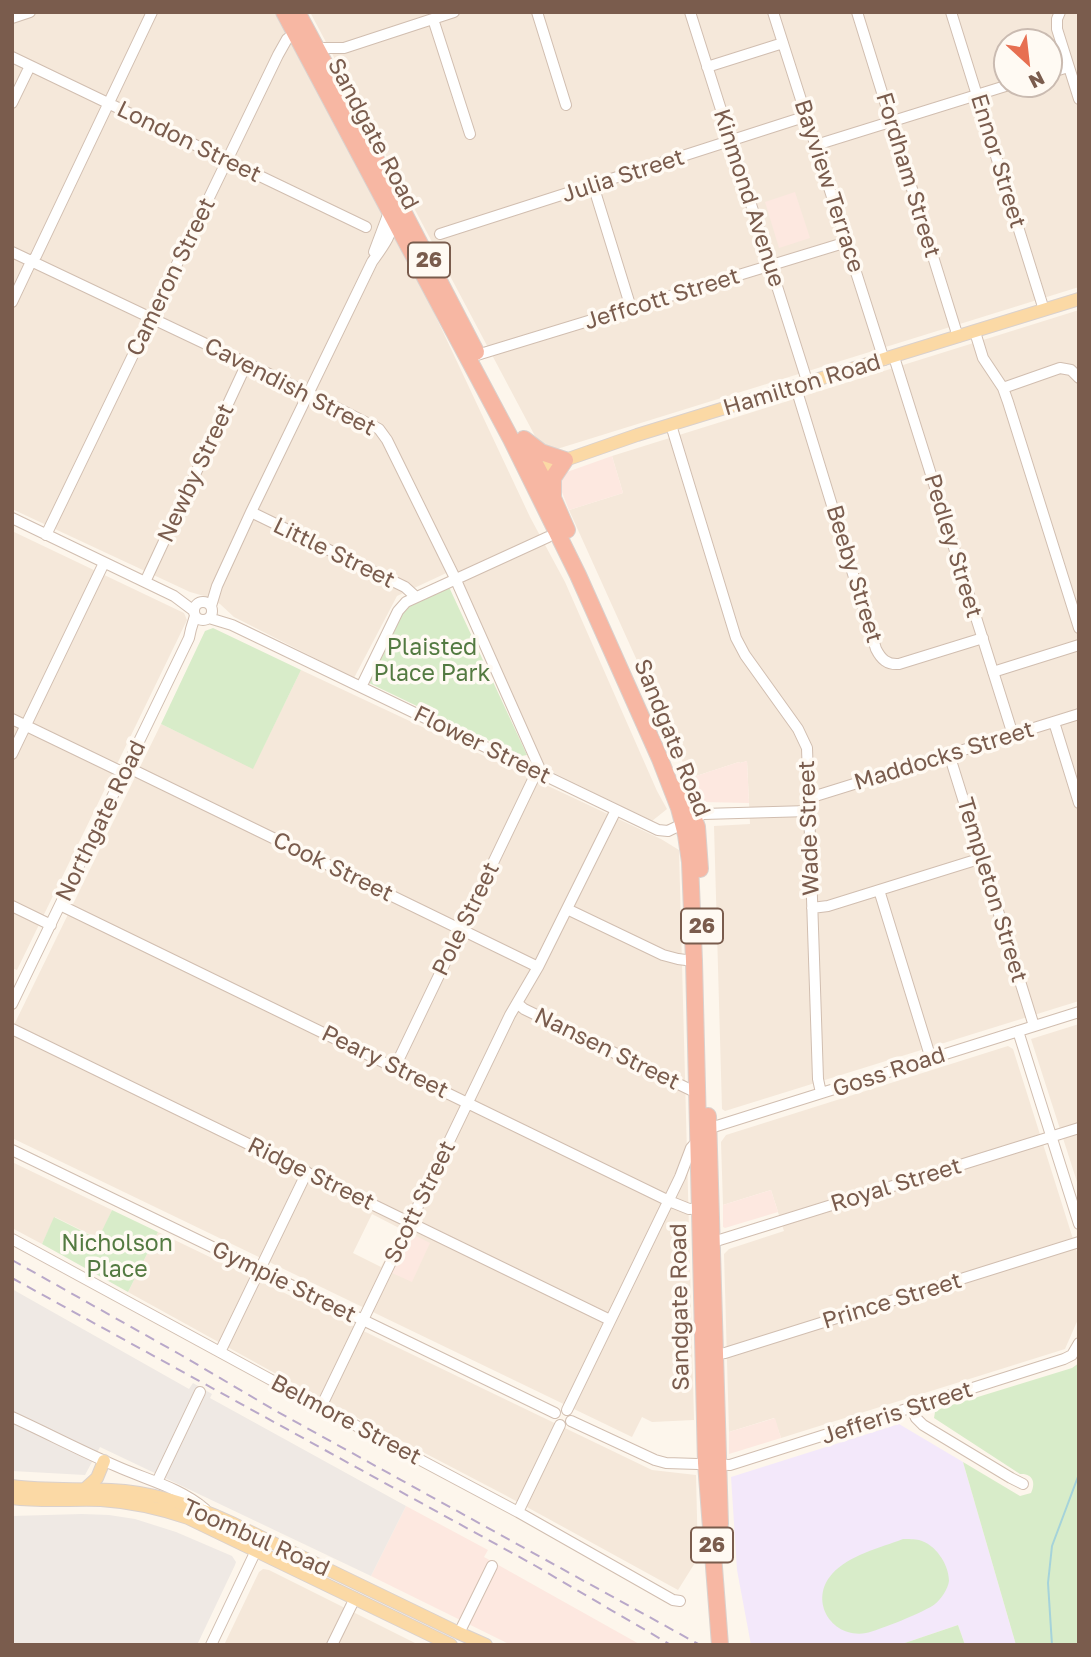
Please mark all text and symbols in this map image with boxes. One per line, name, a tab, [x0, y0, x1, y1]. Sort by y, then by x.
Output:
north arrow	[993, 28, 1063, 98]
street label: Sandgate Road	[321, 54, 425, 214]
text: N	[1025, 67, 1049, 94]
street label: Fordham Street	[870, 89, 946, 261]
street label: Ennor Street	[964, 91, 1032, 231]
street label: London Street	[113, 95, 265, 189]
street label: Bayview Terrace	[788, 96, 870, 276]
street label: Kinmond Avenue	[707, 105, 791, 291]
street label: Julia Street	[558, 143, 688, 209]
street label: Cameron Street	[121, 193, 221, 361]
road number: 26	[408, 243, 450, 278]
street label: Jeffcott Street	[581, 262, 743, 336]
street label: Cavendish Street	[200, 332, 380, 442]
street label: Hamilton Road	[720, 348, 884, 422]
street label: Newby Street	[152, 399, 240, 547]
street label: Pedley Street	[918, 471, 988, 621]
street label: Beeby Street	[820, 502, 888, 646]
street label: Little Street	[269, 512, 399, 594]
park label: Plaisted Place Park	[374, 634, 490, 688]
street label: Sandgate Road	[628, 655, 716, 821]
street label: Flower Street	[409, 700, 555, 790]
street label: Maddocks Street	[851, 716, 1037, 796]
street label: Northgate Road	[50, 736, 152, 906]
street label: Wade Street	[793, 760, 825, 896]
street label: Templeton Street	[951, 794, 1033, 986]
street label: Cook Street	[268, 826, 398, 908]
street label: Pole Street	[427, 858, 505, 980]
road number: 26	[681, 908, 723, 944]
street label: Nansen Street	[530, 1002, 684, 1096]
street label: Peary Street	[317, 1019, 453, 1105]
street label: Goss Road	[829, 1041, 949, 1103]
street label: Ridge Street	[243, 1132, 379, 1216]
street label: Scott Street	[378, 1136, 462, 1268]
street label: Royal Street	[827, 1152, 965, 1218]
street label: Sandgate Road	[665, 1223, 695, 1391]
park label: Nicholson Place	[61, 1230, 173, 1284]
street label: Gympie Street	[207, 1235, 361, 1329]
street label: Prince Street	[819, 1267, 965, 1335]
street label: Belmore Street	[266, 1369, 426, 1471]
street label: Jefferis Street	[818, 1376, 976, 1450]
street label: Toombul Road	[178, 1493, 334, 1583]
road number: 26	[691, 1528, 733, 1562]

